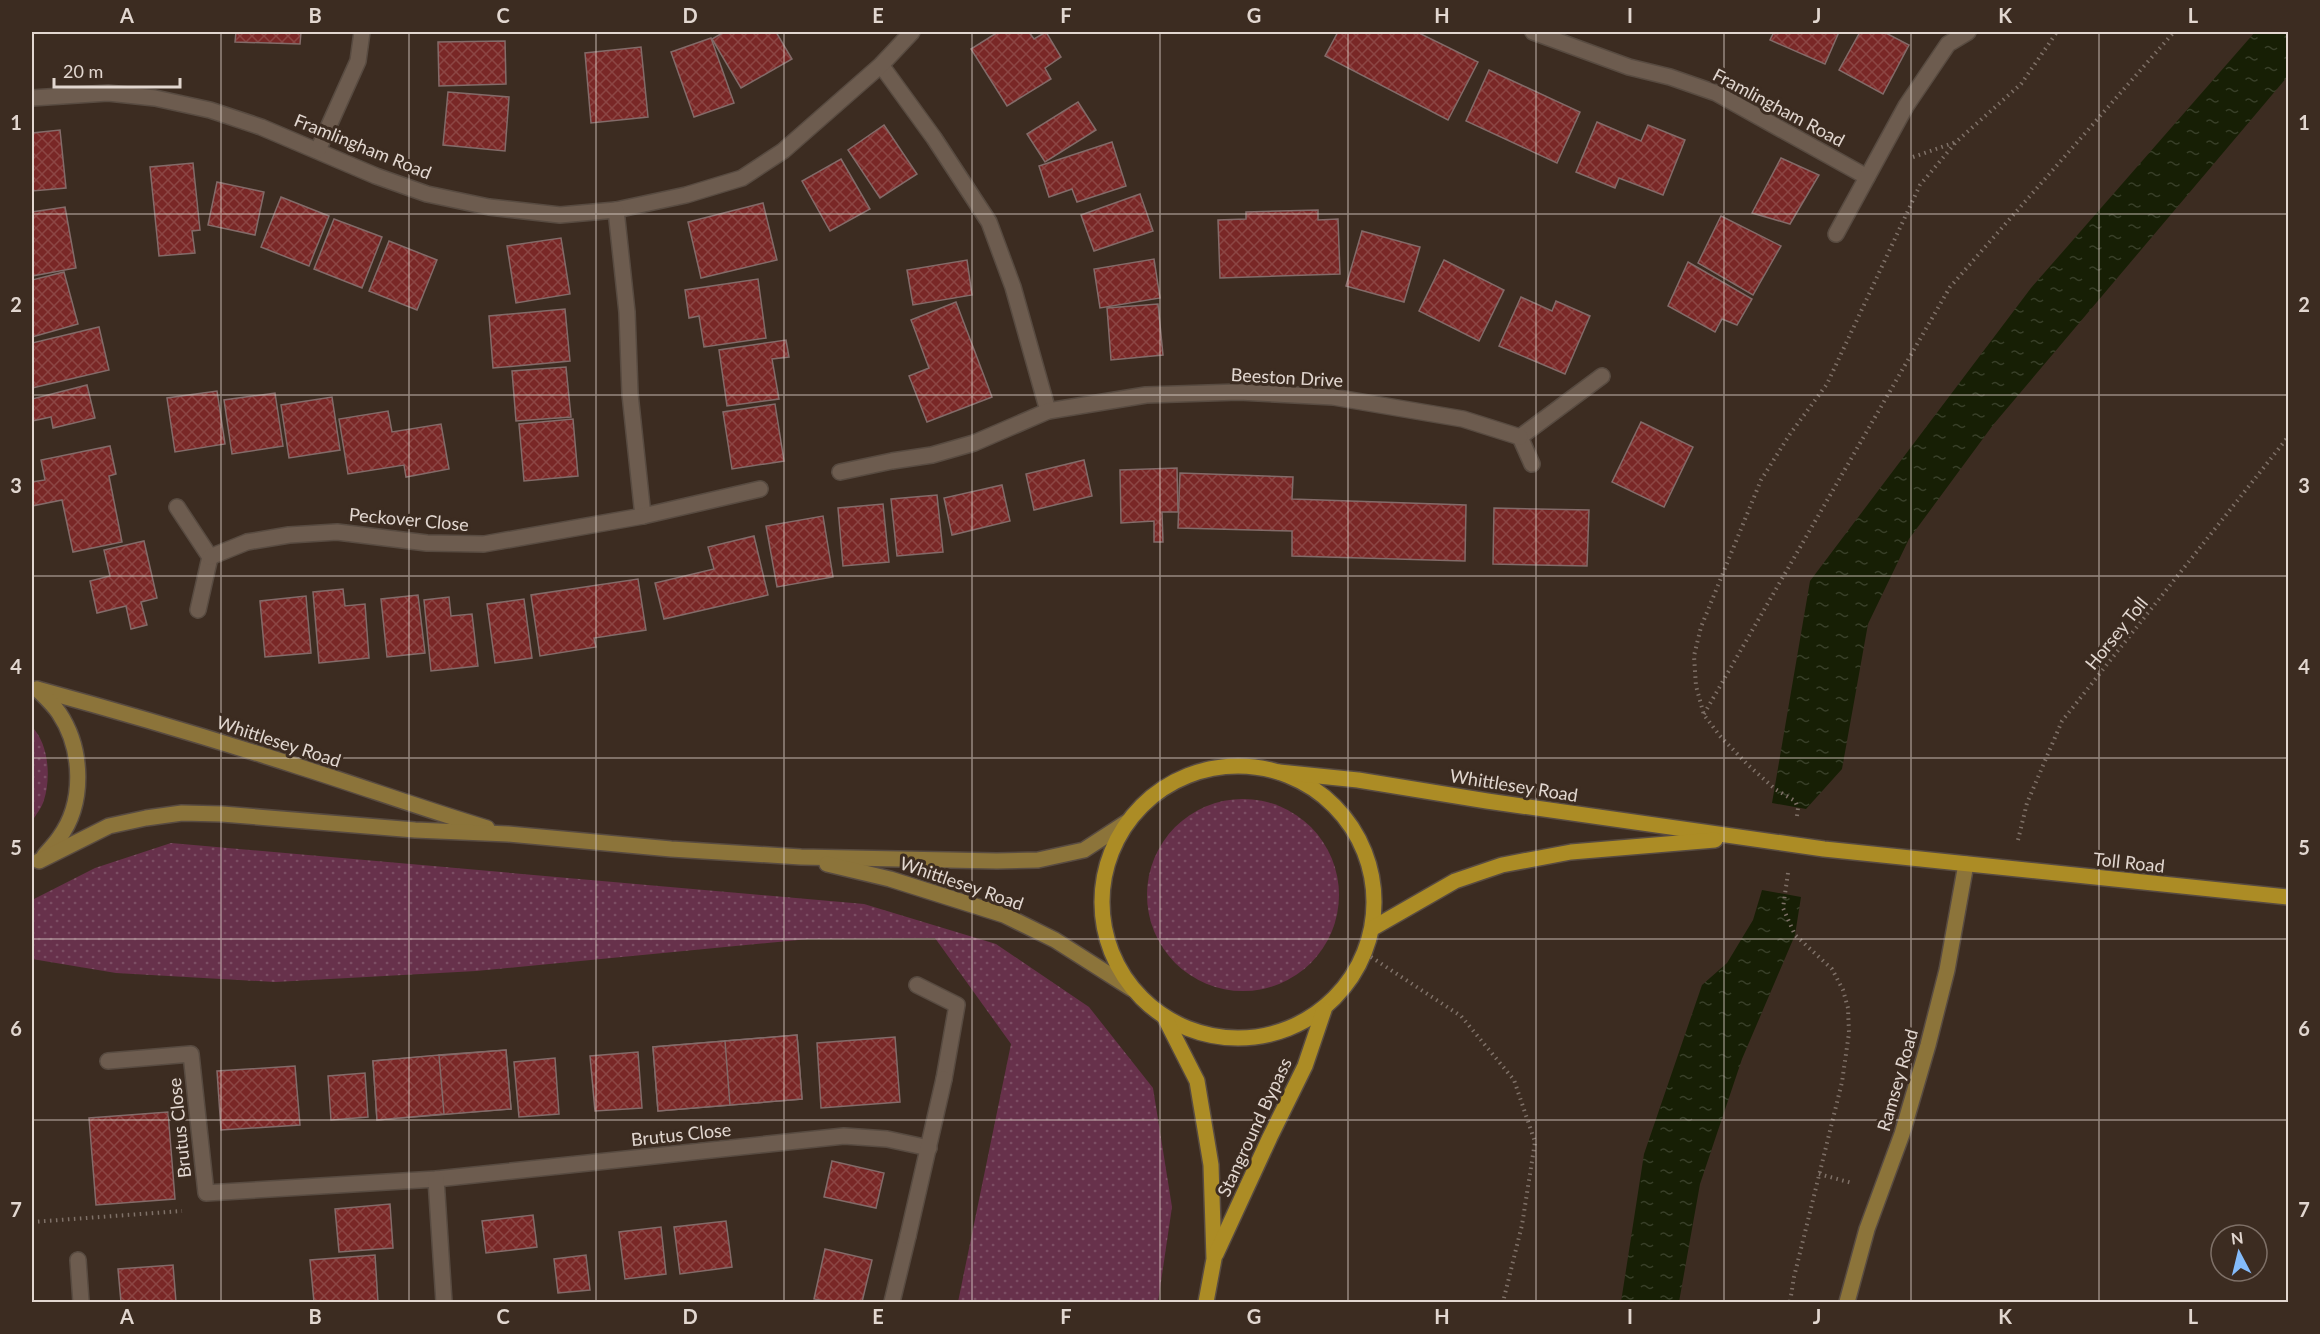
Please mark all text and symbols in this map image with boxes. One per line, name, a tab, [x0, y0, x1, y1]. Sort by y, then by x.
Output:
text: A	[119, 3, 134, 27]
text: B	[308, 3, 322, 27]
text: C	[496, 3, 510, 27]
text: D	[682, 3, 698, 27]
text: E	[872, 3, 884, 27]
text: F	[1060, 3, 1072, 27]
text: G	[1247, 3, 1261, 27]
text: H	[1434, 3, 1450, 27]
text: I	[1627, 3, 1633, 27]
text: J	[1813, 3, 1821, 27]
text: K	[1998, 3, 2012, 27]
text: L	[2188, 3, 2199, 27]
scale bar	[54, 51, 180, 89]
text: 20 m	[63, 60, 103, 82]
street label: Framlingham Road	[1709, 63, 1849, 151]
street label: Framlingham Road	[291, 108, 435, 184]
text: 1	[10, 110, 22, 134]
text: 1	[2298, 110, 2310, 134]
text: 2	[10, 292, 22, 316]
text: 2	[2298, 292, 2310, 316]
street label: Beeston Drive	[1230, 363, 1344, 391]
text: 3	[10, 473, 22, 497]
text: 3	[2298, 473, 2310, 497]
street label: Peckover Close	[348, 503, 470, 535]
street label: Horsey Toll	[2080, 592, 2152, 674]
text: 4	[10, 654, 22, 678]
text: 4	[2298, 654, 2310, 678]
street label: Whittlesey Road	[214, 711, 344, 771]
street label: Whittlesey Road	[1448, 764, 1580, 806]
text: 5	[10, 835, 22, 859]
text: 5	[2298, 835, 2310, 859]
street label: Toll Road	[2092, 847, 2166, 877]
street label: Whittlesey Road	[897, 852, 1027, 914]
text: 6	[10, 1016, 22, 1040]
text: 6	[2298, 1016, 2310, 1040]
street label: Ramsey Road	[1872, 1026, 1922, 1134]
street label: Stanground Bypass	[1212, 1054, 1296, 1200]
street label: Brutus Close	[163, 1077, 195, 1179]
street label: Brutus Close	[630, 1118, 732, 1150]
text: 7	[10, 1197, 22, 1221]
text: 7	[2298, 1197, 2310, 1221]
north arrow	[2209, 1223, 2269, 1283]
text: N	[2230, 1227, 2244, 1248]
text: A	[119, 1304, 134, 1328]
text: B	[308, 1304, 322, 1328]
text: C	[496, 1304, 510, 1328]
text: D	[682, 1304, 698, 1328]
text: E	[872, 1304, 884, 1328]
text: F	[1060, 1304, 1072, 1328]
text: G	[1247, 1304, 1261, 1328]
text: H	[1434, 1304, 1450, 1328]
text: I	[1627, 1304, 1633, 1328]
text: J	[1813, 1304, 1821, 1328]
text: K	[1998, 1304, 2012, 1328]
text: L	[2188, 1304, 2199, 1328]

